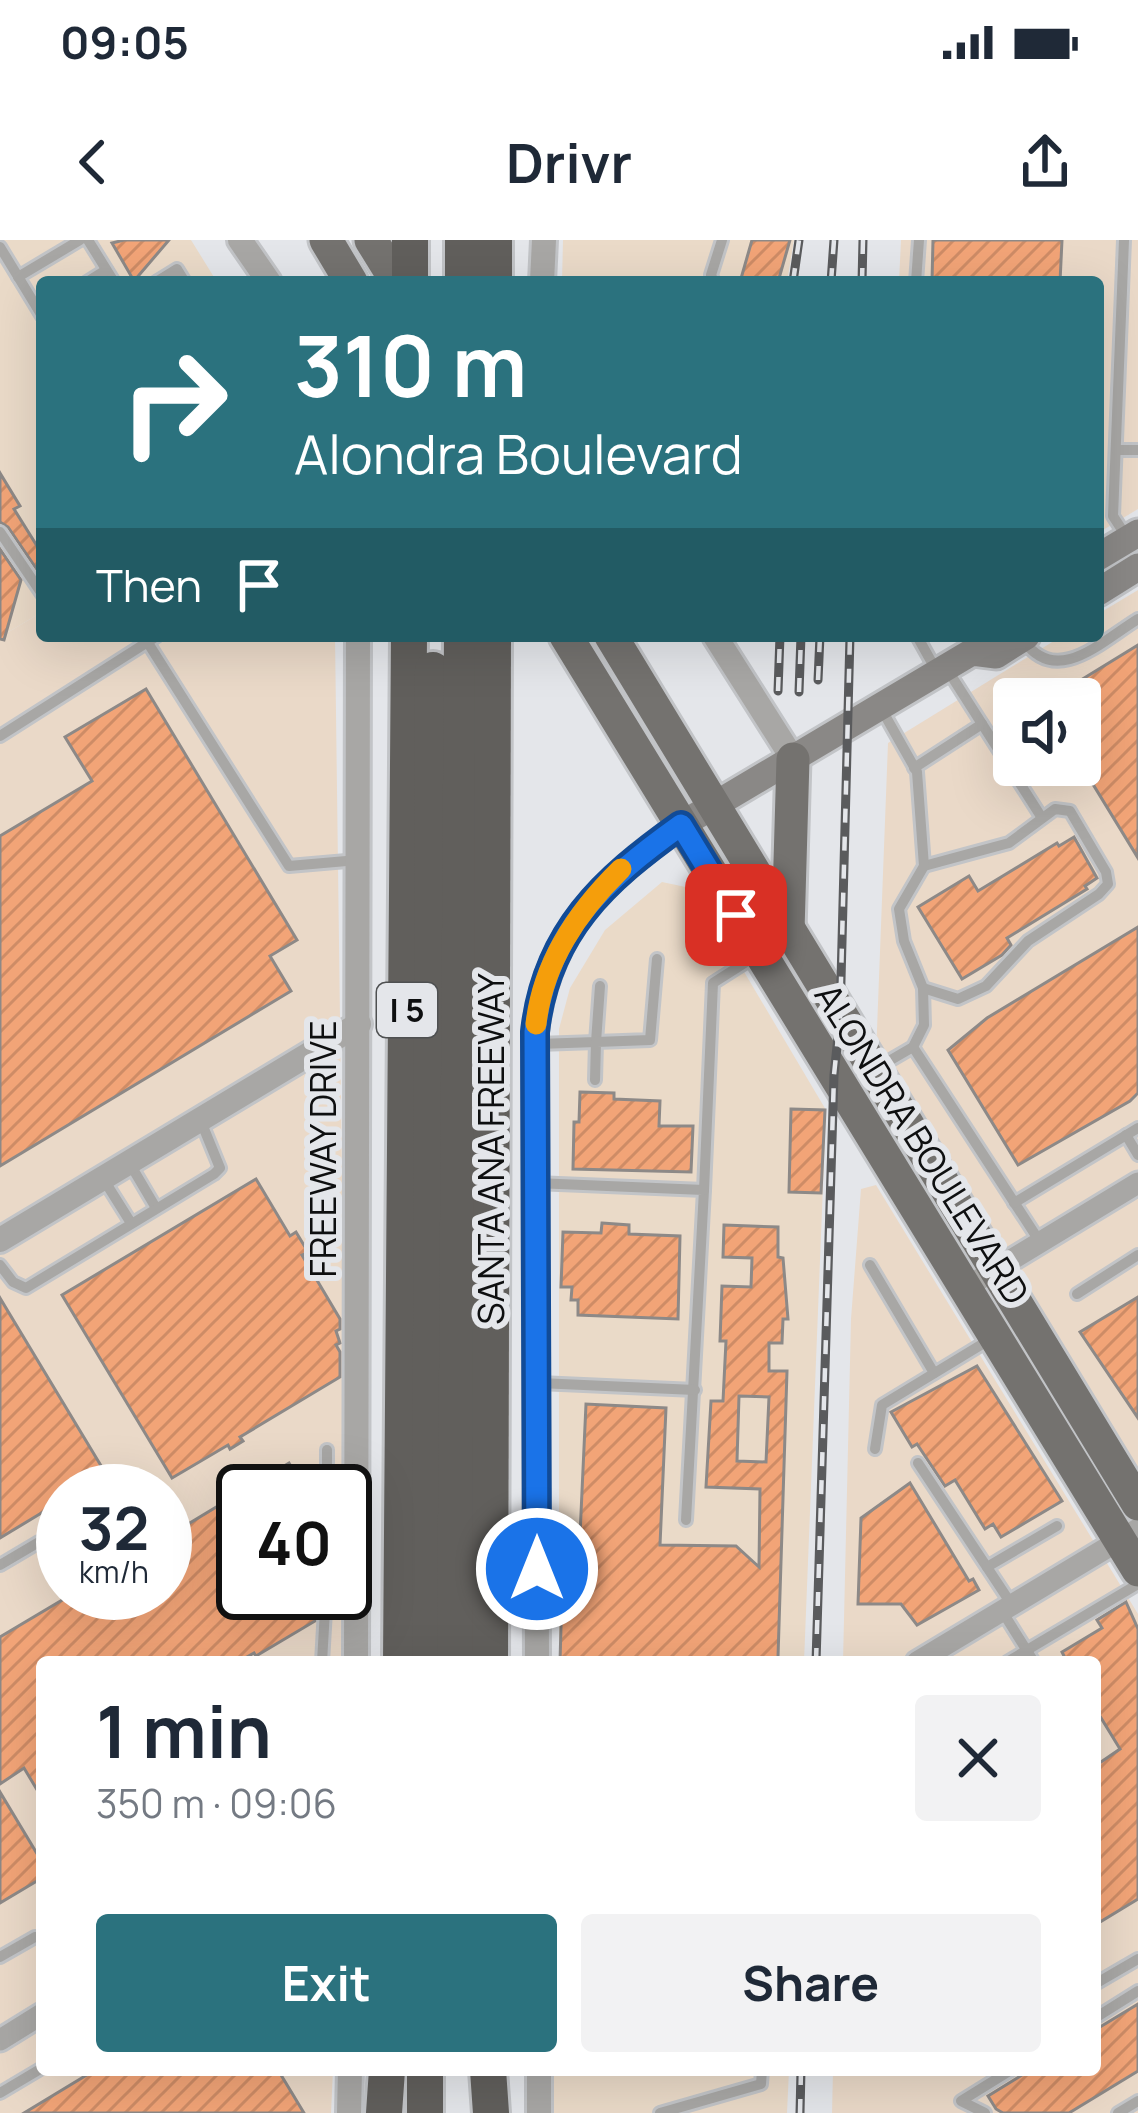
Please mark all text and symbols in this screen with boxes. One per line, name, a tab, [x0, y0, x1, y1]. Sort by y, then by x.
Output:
text: 09:05	[60, 11, 189, 73]
text: Drivr	[506, 125, 632, 199]
icon: back	[60, 129, 126, 195]
icon: share	[1012, 129, 1078, 195]
text: 310 m	[294, 307, 527, 422]
icon: right	[96, 324, 252, 480]
text: Alondra Boulevard	[294, 416, 743, 490]
icon: arrive	[226, 552, 292, 618]
text: Then	[96, 554, 202, 616]
map controls	[993, 678, 1101, 786]
button: sound	[993, 678, 1101, 786]
pin	[685, 864, 787, 966]
icon: arrive	[703, 882, 769, 948]
street label: SANTA ANA FREEWAY	[466, 972, 515, 1325]
street label: ALONDRA BOULEVARD	[804, 974, 1041, 1313]
road number: I 5	[377, 983, 437, 1037]
street label: FREEWAY DRIVE	[298, 1021, 347, 1277]
speed limit sign: 40	[216, 1464, 372, 1620]
text: 32	[79, 1486, 149, 1568]
position arrow	[474, 1506, 600, 1632]
text: km/h	[79, 1551, 149, 1592]
text: 1 min	[96, 1681, 272, 1780]
button: close	[915, 1695, 1041, 1821]
text: 350 m · 09:06	[96, 1776, 337, 1830]
button: Exit	[96, 1914, 557, 2052]
button: Share	[581, 1914, 1041, 2052]

